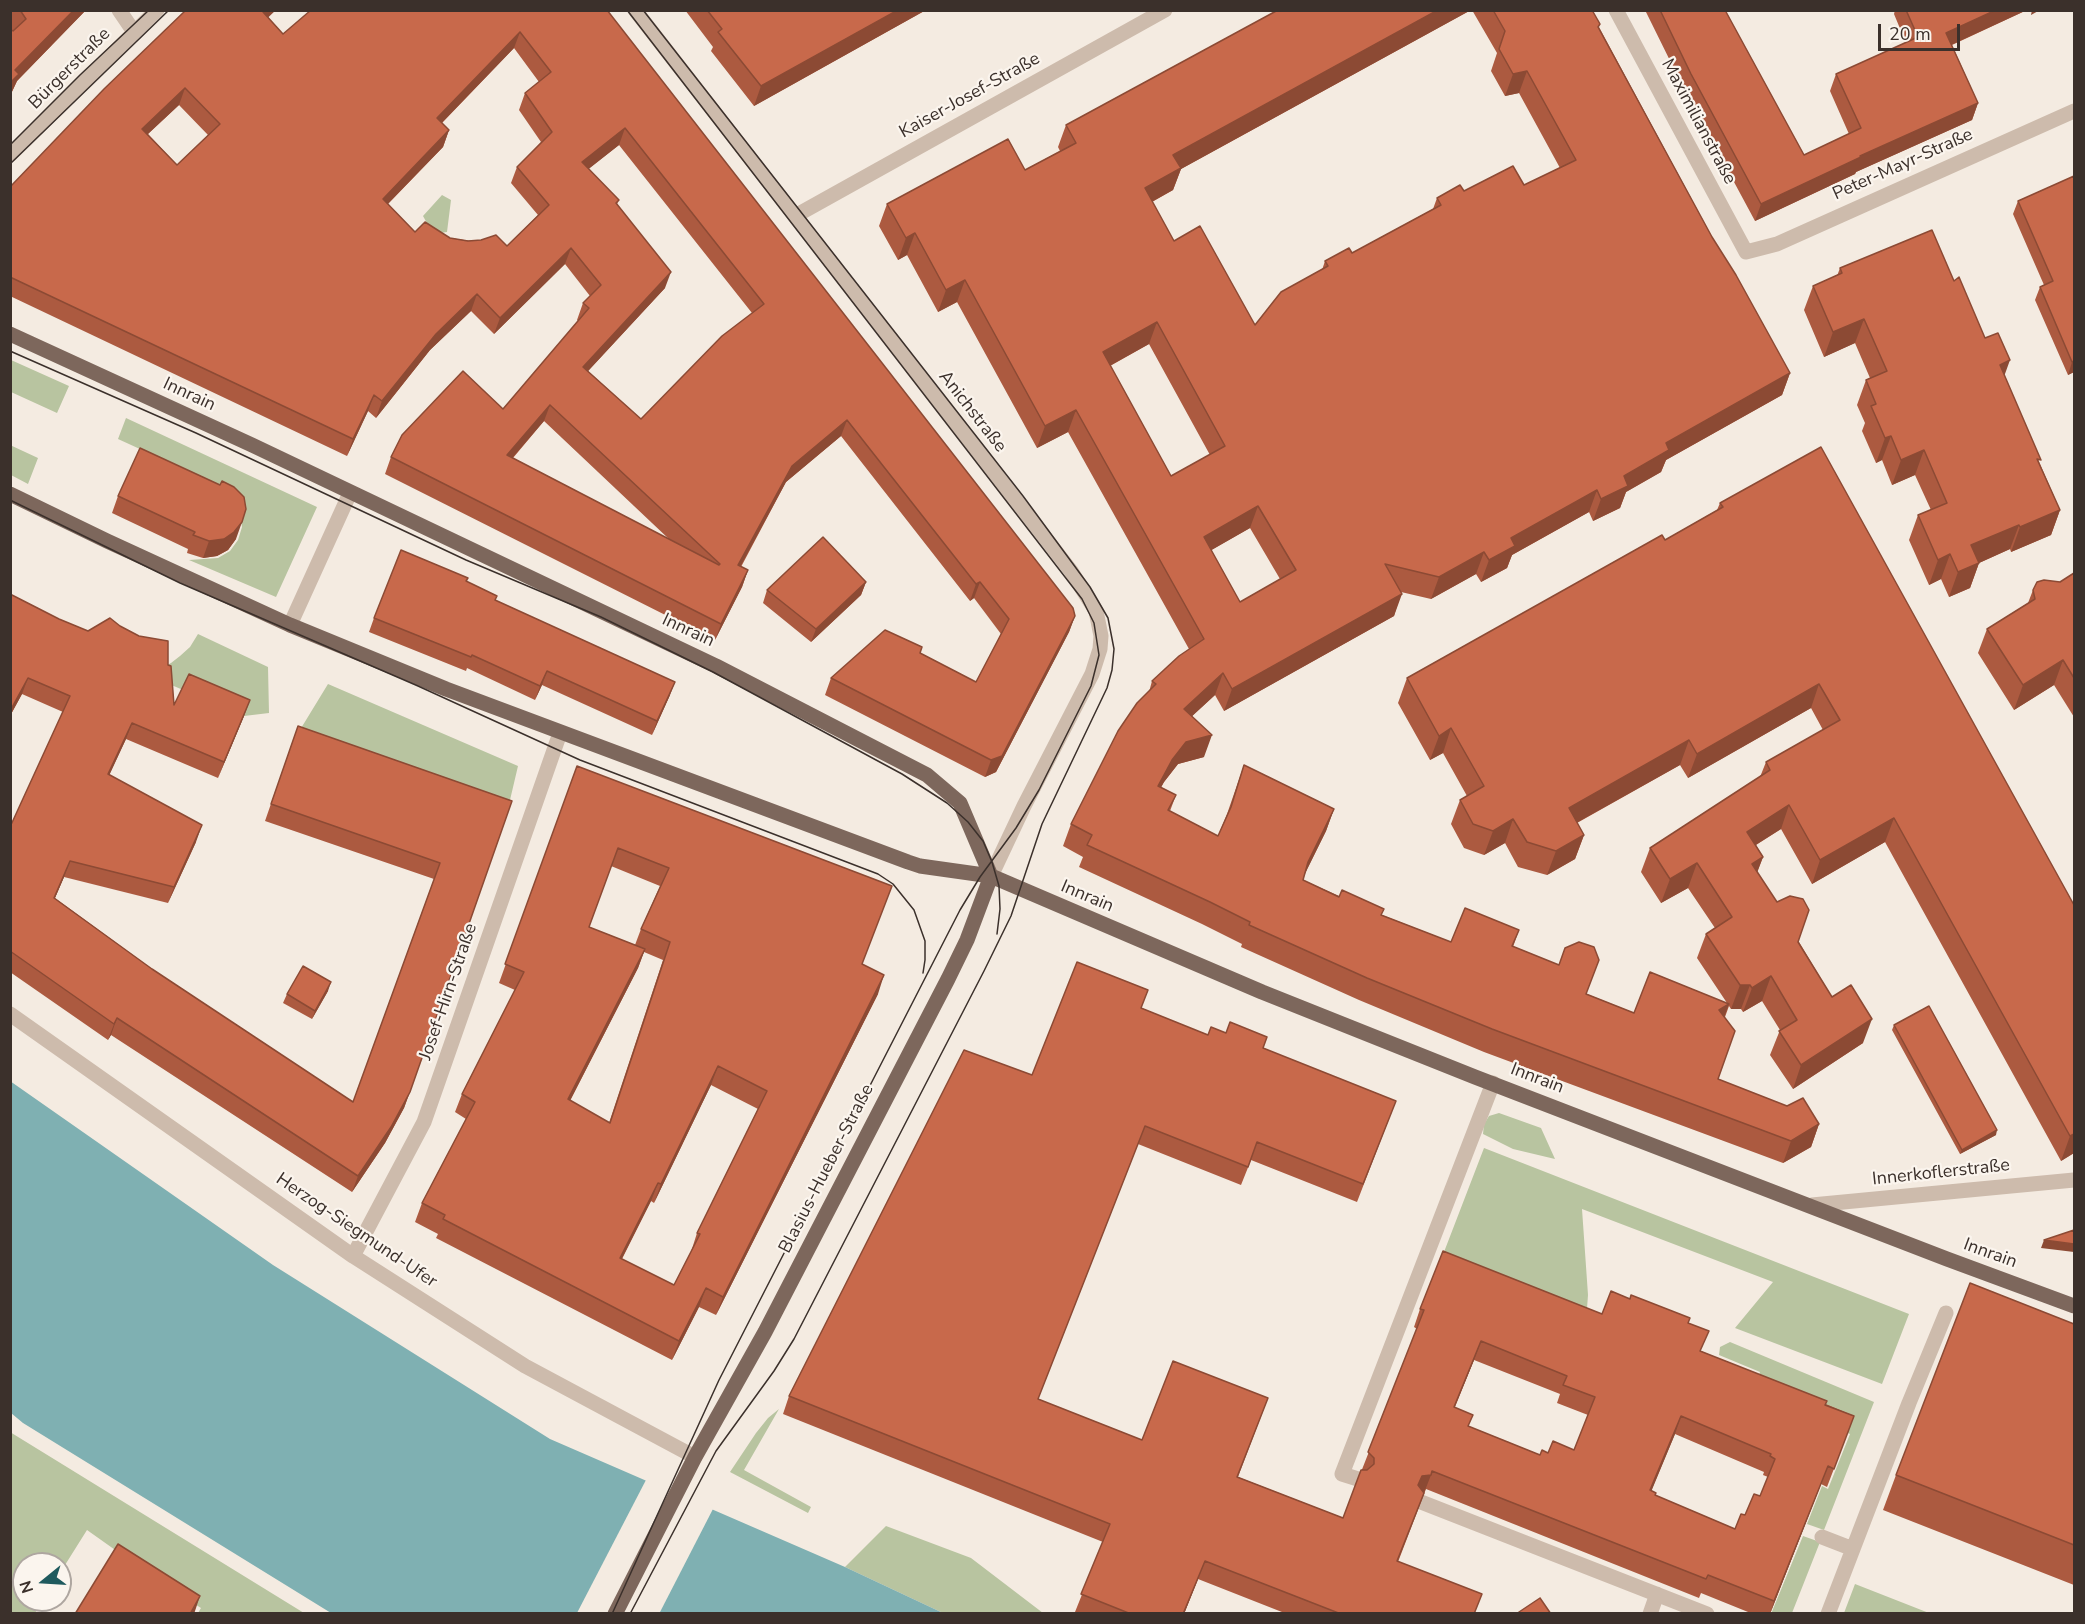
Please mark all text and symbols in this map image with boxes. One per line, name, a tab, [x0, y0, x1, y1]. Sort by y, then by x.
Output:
scale bar	[1881, 12, 1964, 50]
text: 20 m	[1889, 22, 1931, 46]
street label: Bürgerstraße	[25, 24, 115, 114]
street label: Kaiser-Josef-Straße	[896, 48, 1044, 144]
street label: Maximilianstraße	[1656, 56, 1740, 188]
street label: Peter-Mayr-Straße	[1830, 124, 1976, 206]
street label: Anichstraße	[933, 367, 1011, 457]
street label: Innrain	[159, 374, 219, 416]
street label: Innrain	[658, 610, 718, 652]
street label: Innrain	[1057, 876, 1117, 918]
street label: Josef-Hirn-Straße	[415, 921, 483, 1063]
street label: Innrain	[1507, 1059, 1567, 1099]
street label: Blasius-Hueber-Straße	[775, 1081, 879, 1257]
street label: Innerkoflerstraße	[1871, 1155, 2011, 1191]
street label: Herzog-Siegmund-Ufer	[271, 1169, 441, 1293]
street label: Innrain	[1960, 1234, 2020, 1274]
north arrow	[12, 1552, 72, 1612]
text: N	[14, 1578, 39, 1596]

